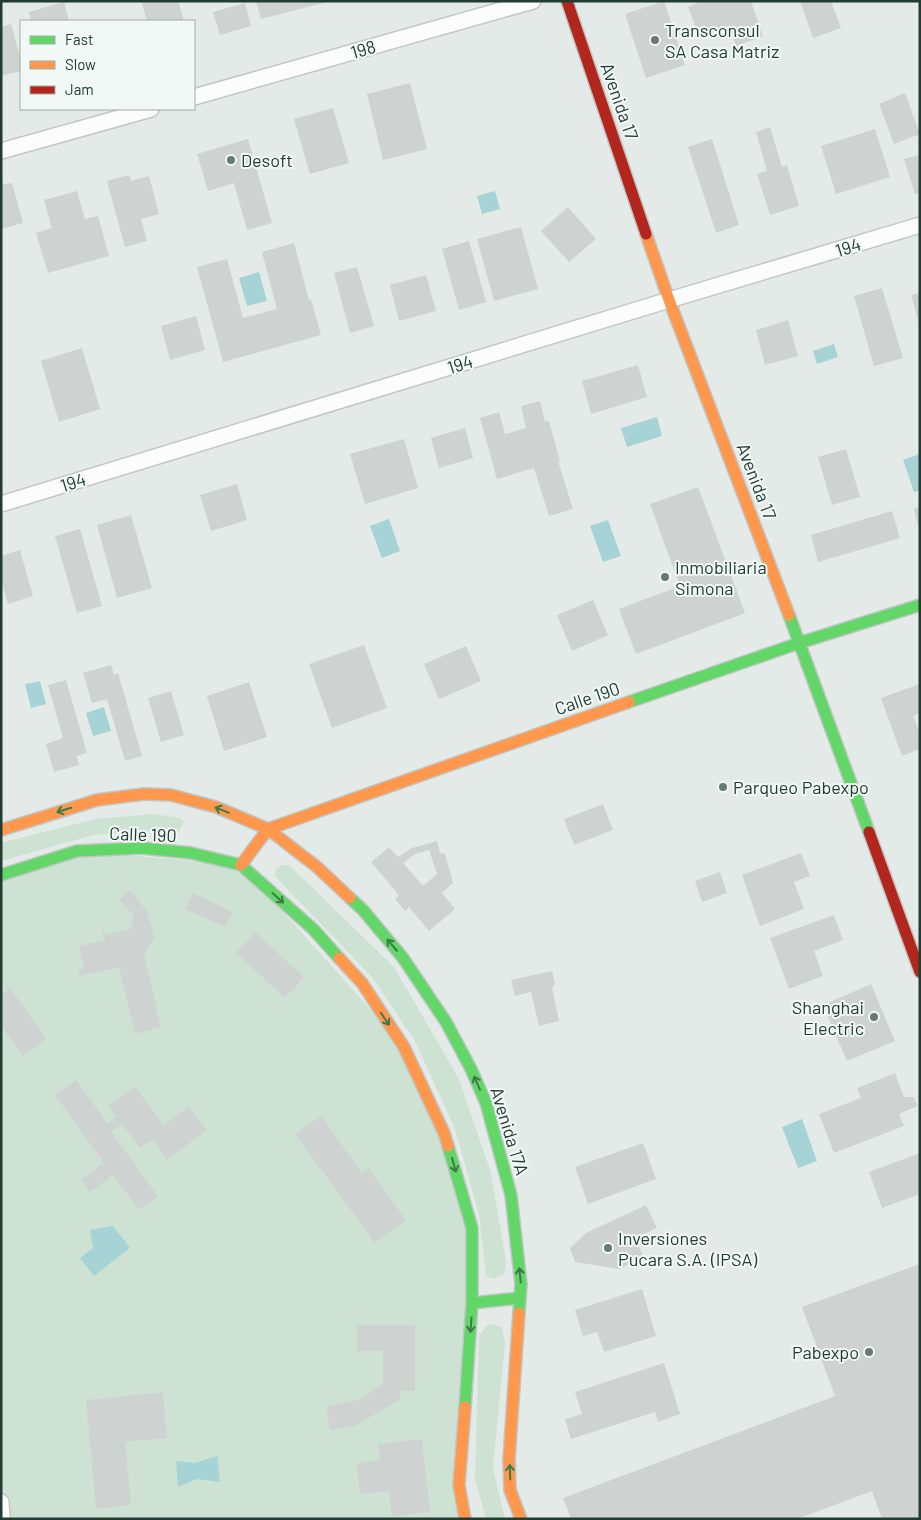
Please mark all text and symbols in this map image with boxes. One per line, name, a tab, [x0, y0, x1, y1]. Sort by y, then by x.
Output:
place label: Transconsul SA Casa Matriz	[665, 19, 779, 62]
legend	[20, 20, 195, 110]
text: Fast	[65, 30, 93, 48]
marker: Transconsul SA Casa Matriz	[649, 34, 661, 46]
street label: 198	[348, 35, 378, 63]
text: Slow	[65, 55, 96, 73]
street label: Avenida 17	[597, 60, 644, 143]
text: Jam	[65, 80, 94, 98]
place label: Desoft	[241, 149, 293, 171]
marker: Desoft	[225, 154, 237, 166]
street label: 194	[833, 233, 863, 261]
street label: 194	[445, 350, 475, 378]
street label: Avenida 17	[732, 440, 782, 523]
street label: 194	[58, 468, 88, 496]
place label: Inmobiliaria Simona	[675, 556, 767, 599]
marker: Inmobiliaria Simona	[659, 571, 671, 583]
street label: Calle 190	[552, 677, 622, 719]
place label: Parqueo Pabexpo	[733, 776, 869, 798]
marker: Parqueo Pabexpo	[717, 781, 729, 793]
one-way arrow	[215, 805, 230, 814]
one-way arrow	[57, 806, 73, 816]
street label: Calle 190	[109, 822, 177, 846]
one-way arrow	[271, 892, 284, 903]
one-way arrow	[387, 939, 398, 952]
place label: Shanghai Electric	[792, 996, 864, 1039]
one-way arrow	[380, 1011, 390, 1025]
marker: Shanghai Electric	[868, 1011, 880, 1023]
one-way arrow	[471, 1076, 481, 1091]
street label: Avenida 17A	[486, 1084, 534, 1178]
one-way arrow	[449, 1157, 459, 1173]
place label: Inversiones Pucara S.A. (IPSA)	[618, 1227, 757, 1270]
marker: Inversiones Pucara S.A. (IPSA)	[602, 1242, 614, 1254]
one-way arrow	[515, 1267, 525, 1283]
one-way arrow	[466, 1317, 475, 1333]
place label: Pabexpo	[792, 1341, 859, 1363]
marker: Pabexpo	[863, 1346, 875, 1358]
one-way arrow	[505, 1464, 515, 1480]

